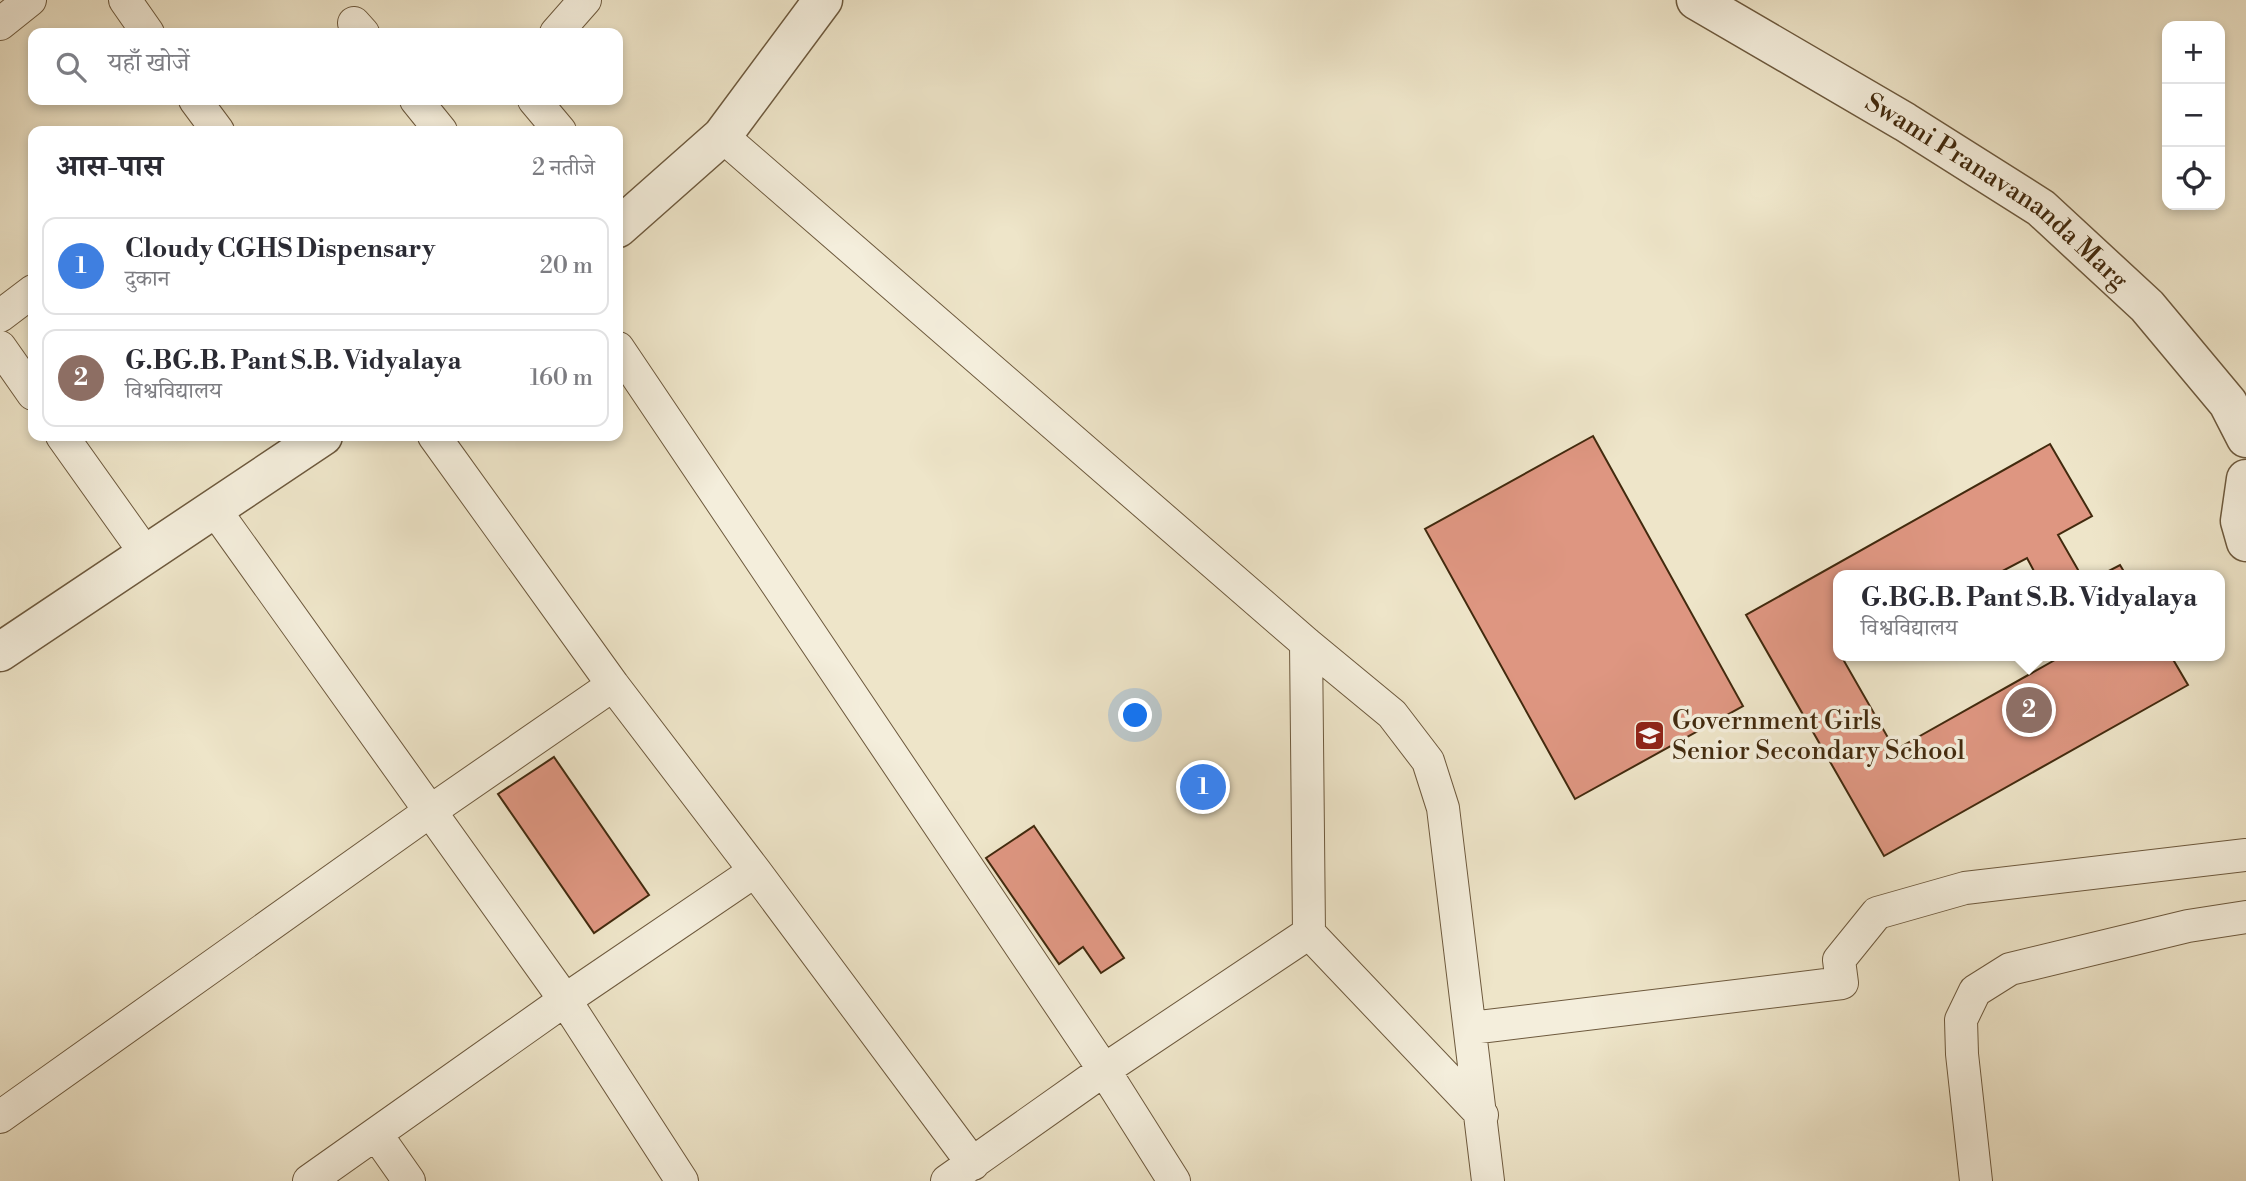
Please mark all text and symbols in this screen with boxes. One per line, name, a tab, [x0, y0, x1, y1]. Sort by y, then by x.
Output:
map controls	[2162, 21, 2225, 210]
button: +	[2162, 21, 2225, 84]
search box	[28, 28, 623, 105]
text: यहाँ खोजें	[108, 47, 189, 79]
icon: search	[52, 48, 90, 86]
button: −	[2162, 84, 2225, 147]
street label: Swami Pranavananda Marg	[1859, 86, 2135, 297]
button: locate	[2162, 147, 2225, 210]
text: आस-पास	[56, 148, 163, 186]
text: 2 नतीजे	[532, 154, 595, 182]
text: Cloudy CGHS Dispensary	[125, 233, 435, 265]
text: 1	[75, 252, 87, 280]
text: 20 m	[540, 252, 593, 280]
text: दुकान	[125, 265, 169, 293]
text: G.BG.B. Pant S.B. Vidyalaya	[125, 345, 462, 377]
text: 2	[74, 364, 88, 392]
text: 160 m	[530, 364, 593, 392]
text: विश्वविद्यालय	[125, 377, 222, 405]
popup	[1833, 570, 2225, 661]
text: G.BG.B. Pant S.B. Vidyalaya	[1861, 582, 2197, 614]
text: विश्वविद्यालय	[1861, 614, 1958, 642]
pin: 2	[2006, 684, 2052, 736]
your location	[1118, 698, 1152, 732]
place label: Government Girls Senior Secondary School	[1672, 705, 1965, 767]
school or university icon: Government Girls Senior Secondary School	[1632, 719, 1666, 753]
pin: 1	[1180, 761, 1226, 813]

